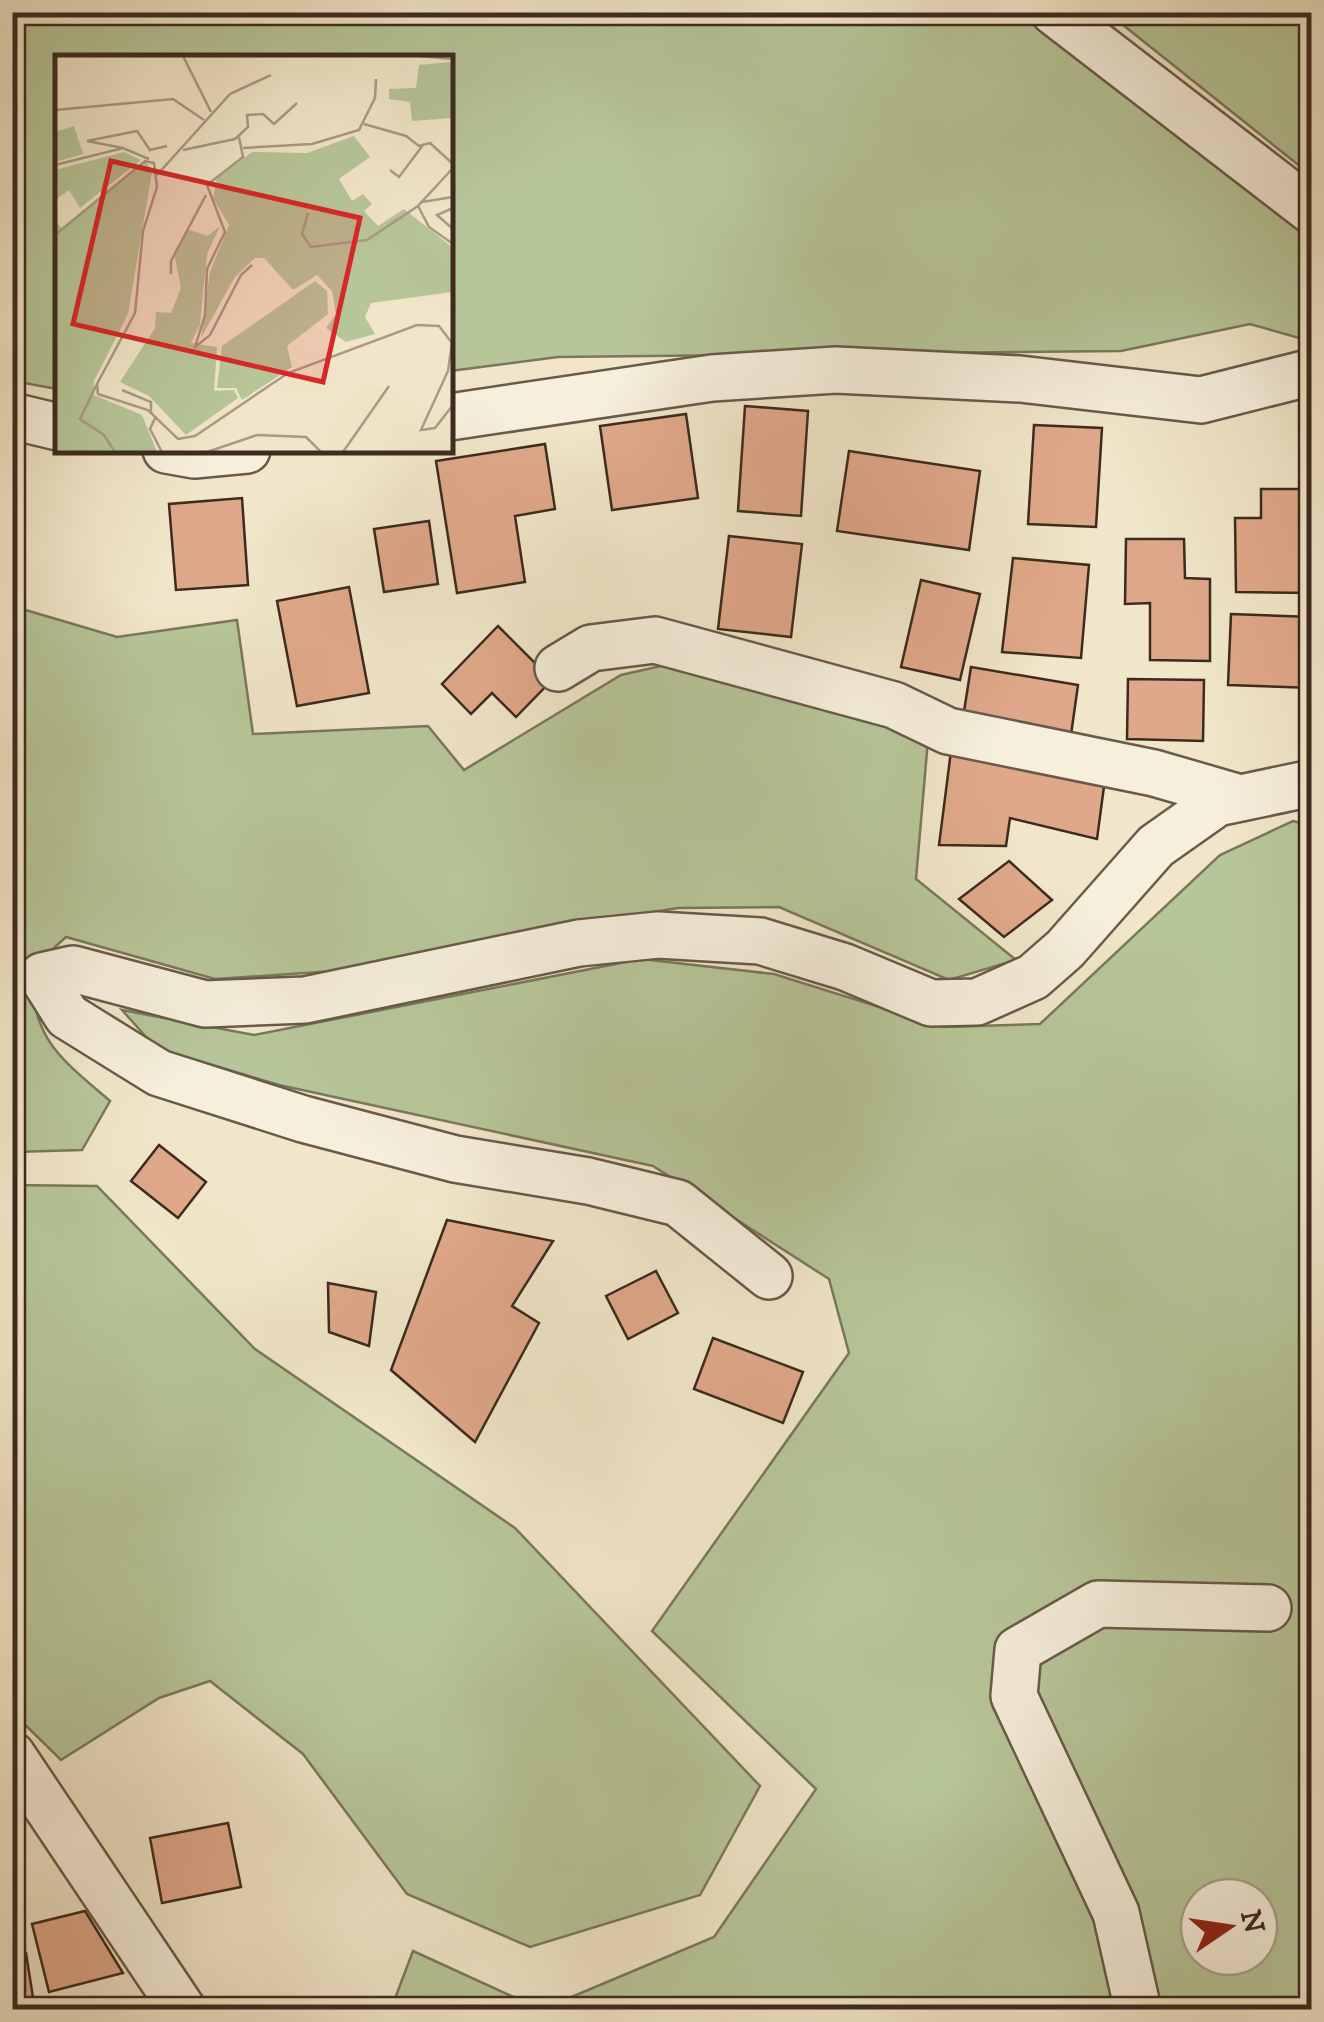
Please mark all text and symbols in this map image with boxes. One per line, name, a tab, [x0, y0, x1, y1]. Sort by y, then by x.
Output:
inset map	[55, 55, 452, 452]
north arrow	[1179, 1877, 1279, 1977]
text: N	[1232, 1907, 1272, 1937]

